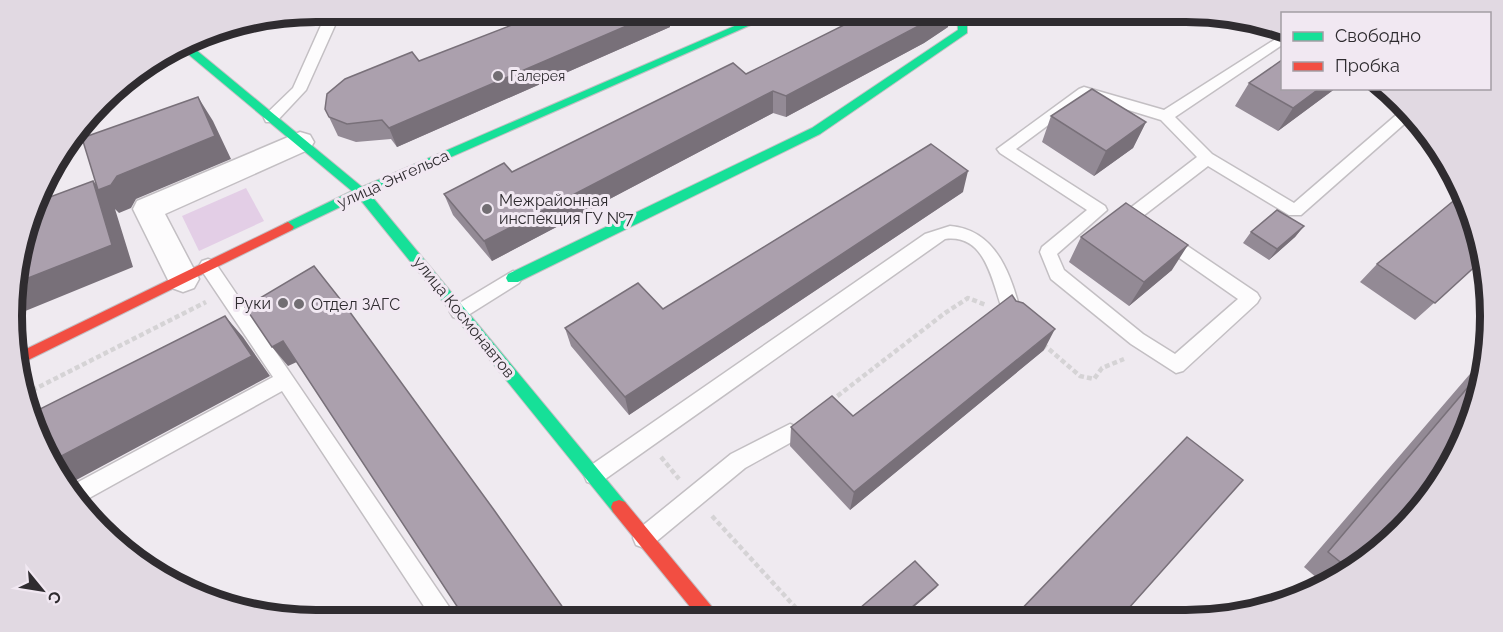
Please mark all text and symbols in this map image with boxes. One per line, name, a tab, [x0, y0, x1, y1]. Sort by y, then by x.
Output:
legend	[1281, 12, 1491, 90]
text: Свободно	[1335, 25, 1421, 46]
text: Пробка	[1335, 55, 1400, 76]
place label: Галерея	[510, 68, 565, 84]
marker: Галерея	[491, 69, 505, 83]
street label: улица Энгельса	[334, 146, 452, 212]
place label: Межрайонная инспекция ГУ №7	[499, 191, 634, 228]
marker: Межрайонная инспекция ГУ №7	[480, 202, 494, 216]
street label: улица Космонавтов	[409, 253, 519, 381]
place label: Руки	[235, 294, 271, 313]
place label: Отдел ЗАГС	[311, 295, 400, 314]
marker: Руки	[276, 296, 290, 310]
marker: Отдел ЗАГС	[292, 297, 306, 311]
north arrow	[12, 560, 72, 620]
text: С	[44, 588, 66, 607]

